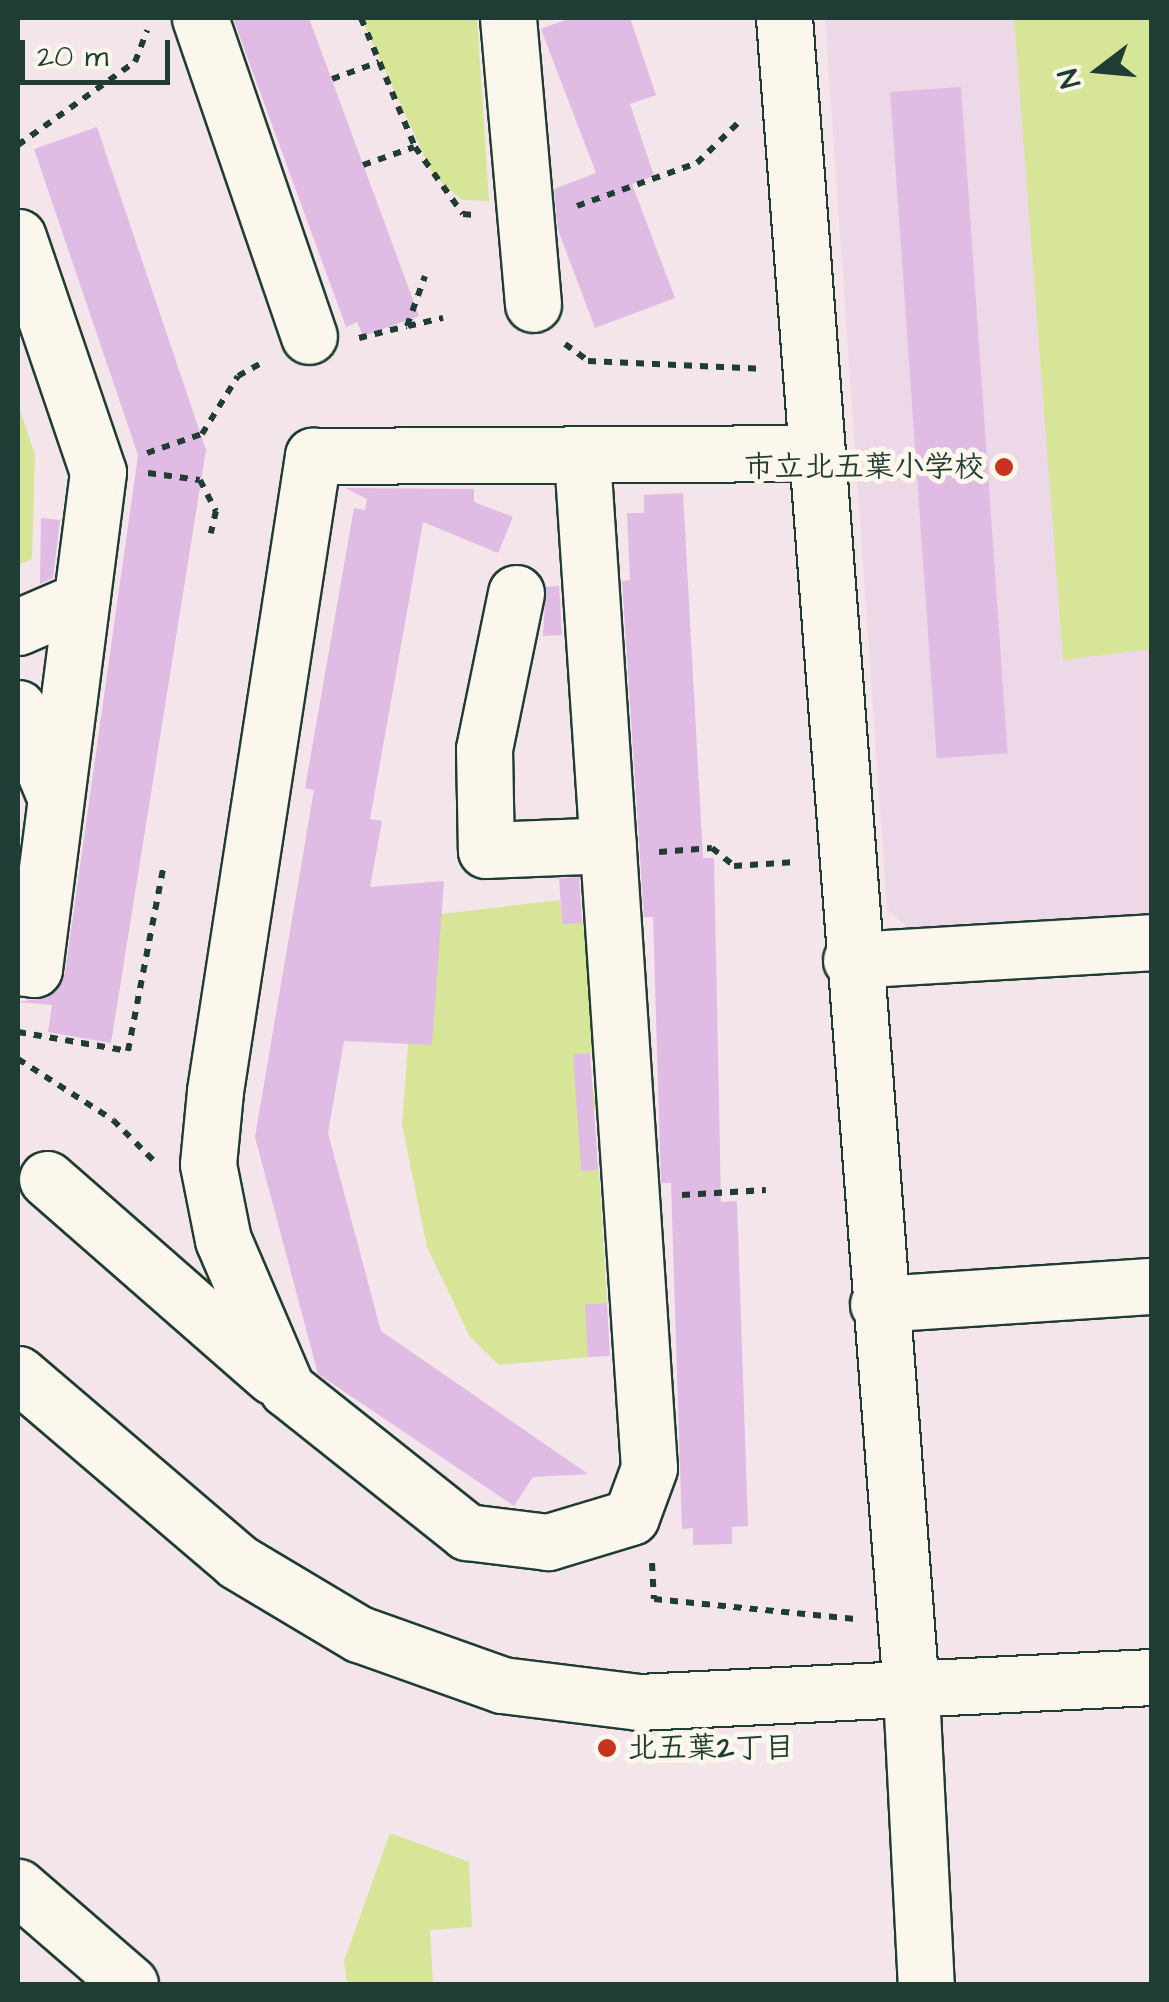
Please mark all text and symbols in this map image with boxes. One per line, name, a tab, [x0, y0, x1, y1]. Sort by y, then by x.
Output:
scale bar	[25, 20, 175, 82]
north arrow	[1049, 20, 1149, 120]
text: 20 m	[37, 36, 108, 78]
text: N	[1049, 65, 1091, 92]
place label: 市立北五葉小学校	[744, 449, 984, 485]
marker: 市立北五葉小学校	[993, 456, 1015, 478]
place label: 北五葉2丁目	[627, 1730, 794, 1766]
marker: 北五葉2丁目	[596, 1737, 618, 1759]

